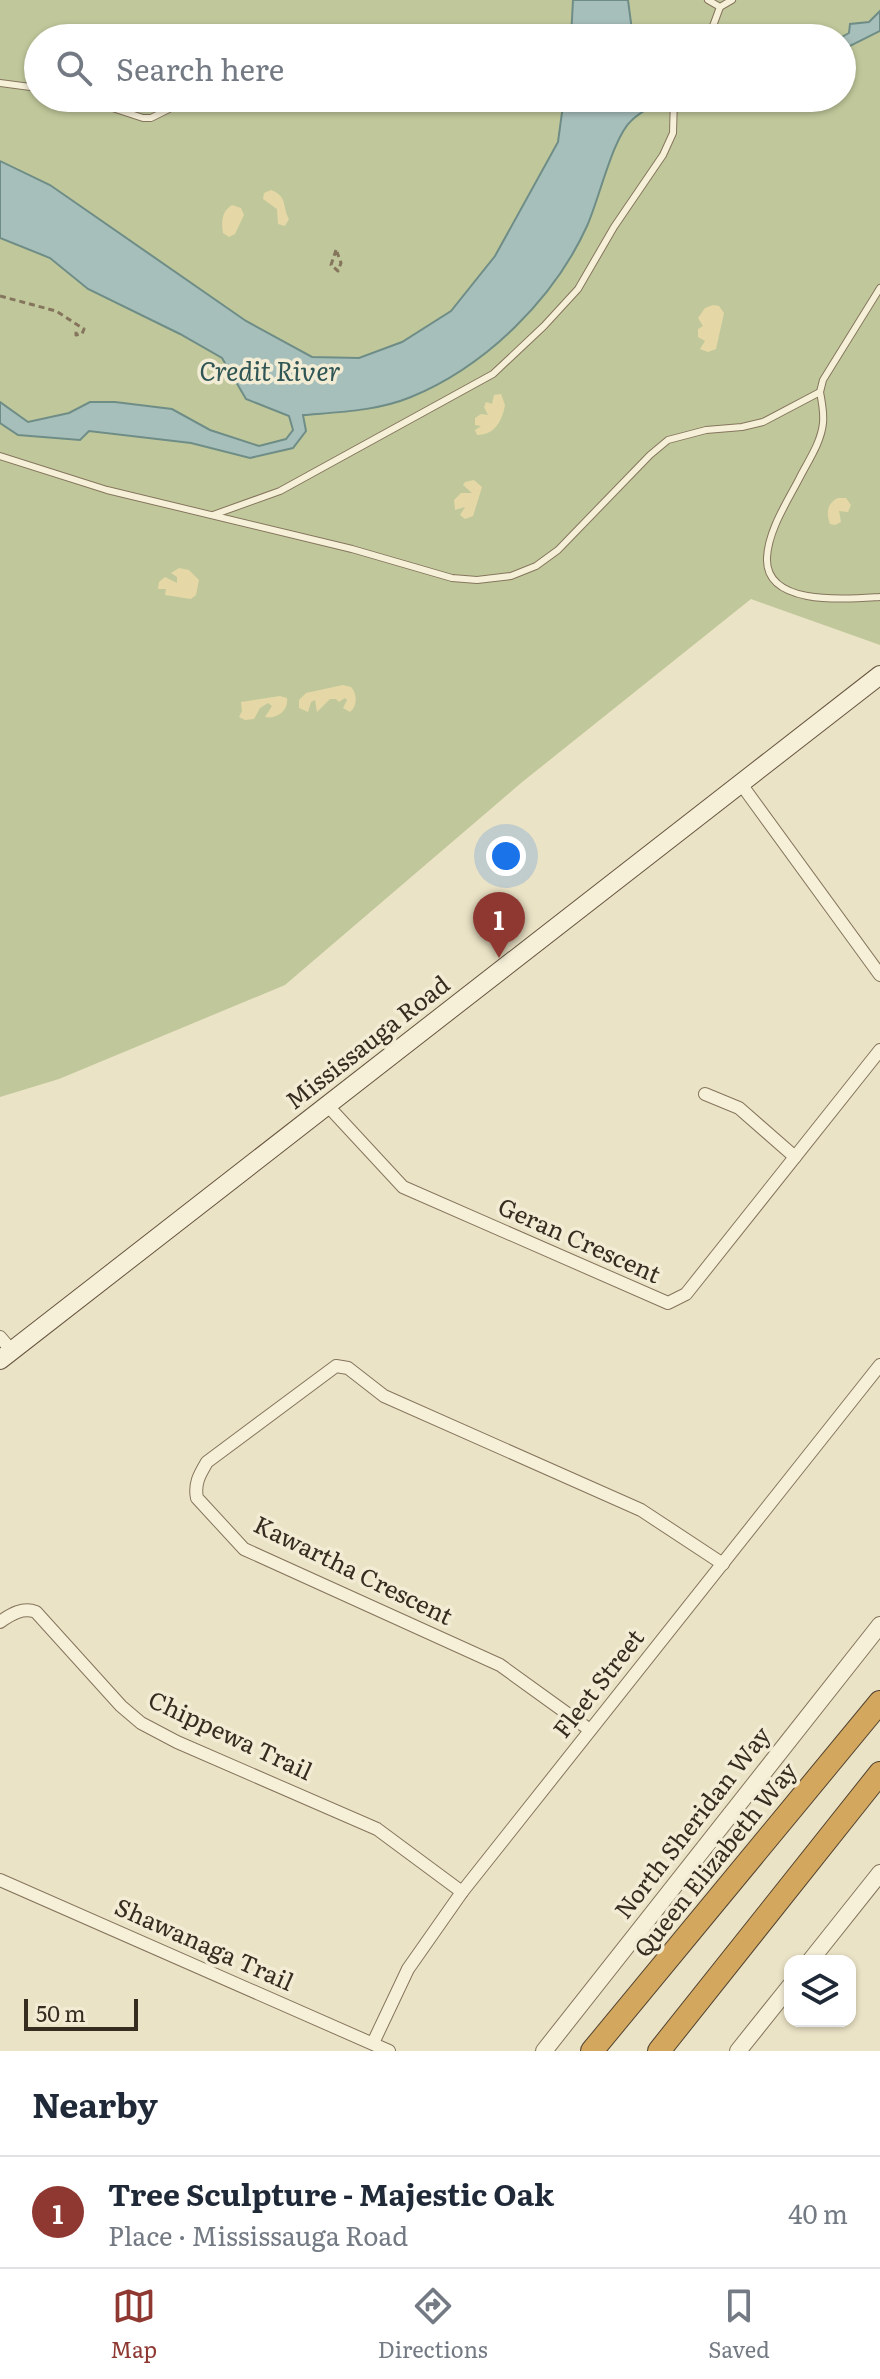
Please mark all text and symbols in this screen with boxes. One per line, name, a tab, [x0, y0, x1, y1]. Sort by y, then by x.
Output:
search box	[24, 24, 856, 112]
icon: search	[52, 46, 96, 90]
text: Search here	[116, 46, 284, 90]
water label: Credit River	[199, 350, 341, 389]
your location	[486, 836, 526, 876]
pin: 1	[473, 892, 525, 958]
street label: Mississauga Road	[277, 966, 456, 1116]
street label: Geran Crescent	[493, 1187, 667, 1290]
street label: Kawartha Crescent	[249, 1505, 460, 1632]
street label: Fleet Street	[543, 1620, 651, 1744]
street label: Chippewa Trail	[143, 1680, 319, 1787]
street label: North Sheridan Way	[605, 1718, 777, 1925]
street label: Queen Elizabeth Way	[624, 1753, 804, 1964]
street label: Shawanaga Trail	[110, 1888, 300, 1998]
map controls	[784, 1955, 856, 2027]
button: layers	[784, 1955, 856, 2027]
scale bar	[24, 1995, 138, 2031]
text: 50 m	[36, 1996, 86, 2029]
text: Nearby	[32, 2078, 158, 2128]
text: Tree Sculpture - Majestic Oak	[108, 2171, 554, 2215]
text: 1	[53, 2193, 63, 2232]
text: 40 m	[788, 2193, 848, 2232]
text: Place · Mississauga Road	[108, 2215, 408, 2254]
tab: Map	[110, 2284, 157, 2365]
tab: Directions	[378, 2284, 488, 2365]
tab: Saved	[708, 2284, 770, 2365]

